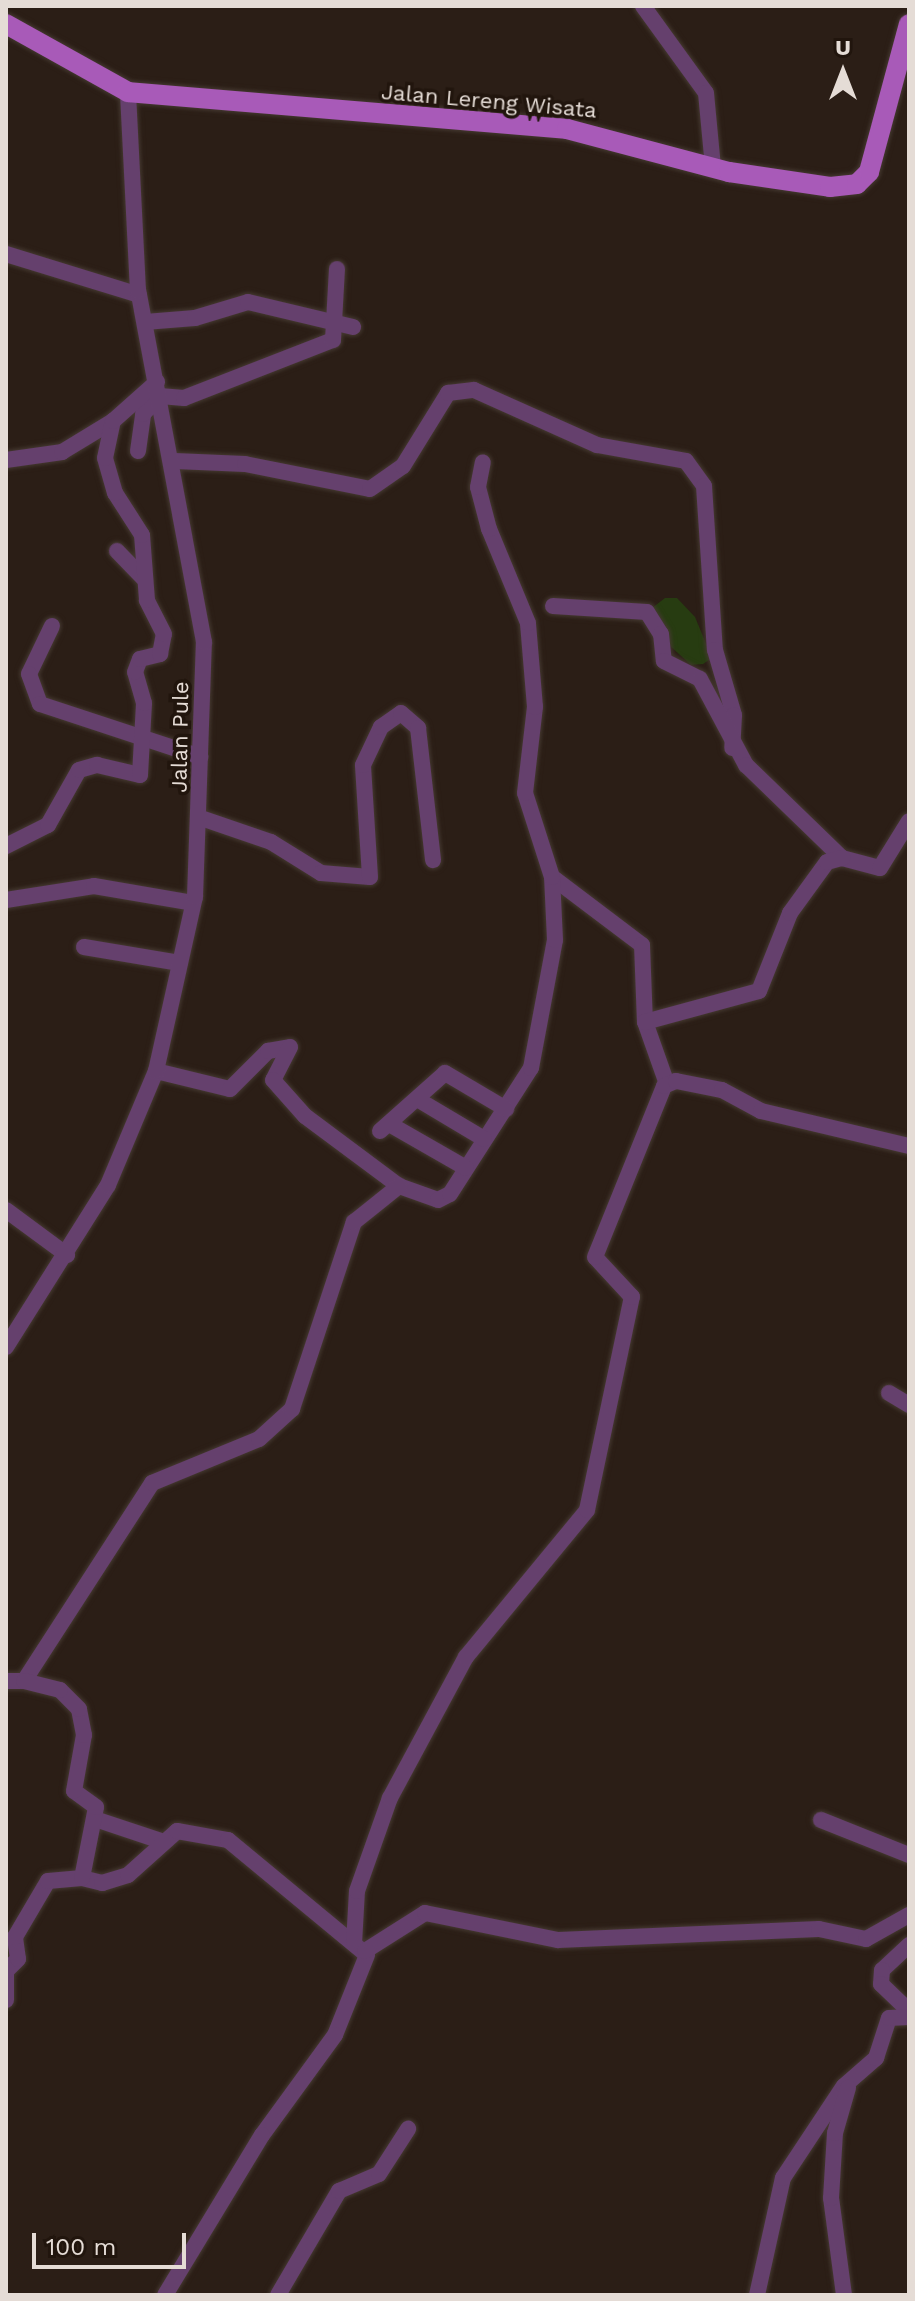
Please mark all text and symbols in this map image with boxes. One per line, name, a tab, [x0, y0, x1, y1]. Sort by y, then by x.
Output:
north arrow	[803, 32, 883, 112]
text: U	[835, 35, 851, 60]
street label: Jalan Lereng Wisata	[380, 78, 598, 124]
street label: Jalan Pule	[166, 681, 194, 793]
scale bar	[36, 2217, 190, 2267]
text: 100 m	[46, 2233, 116, 2261]

